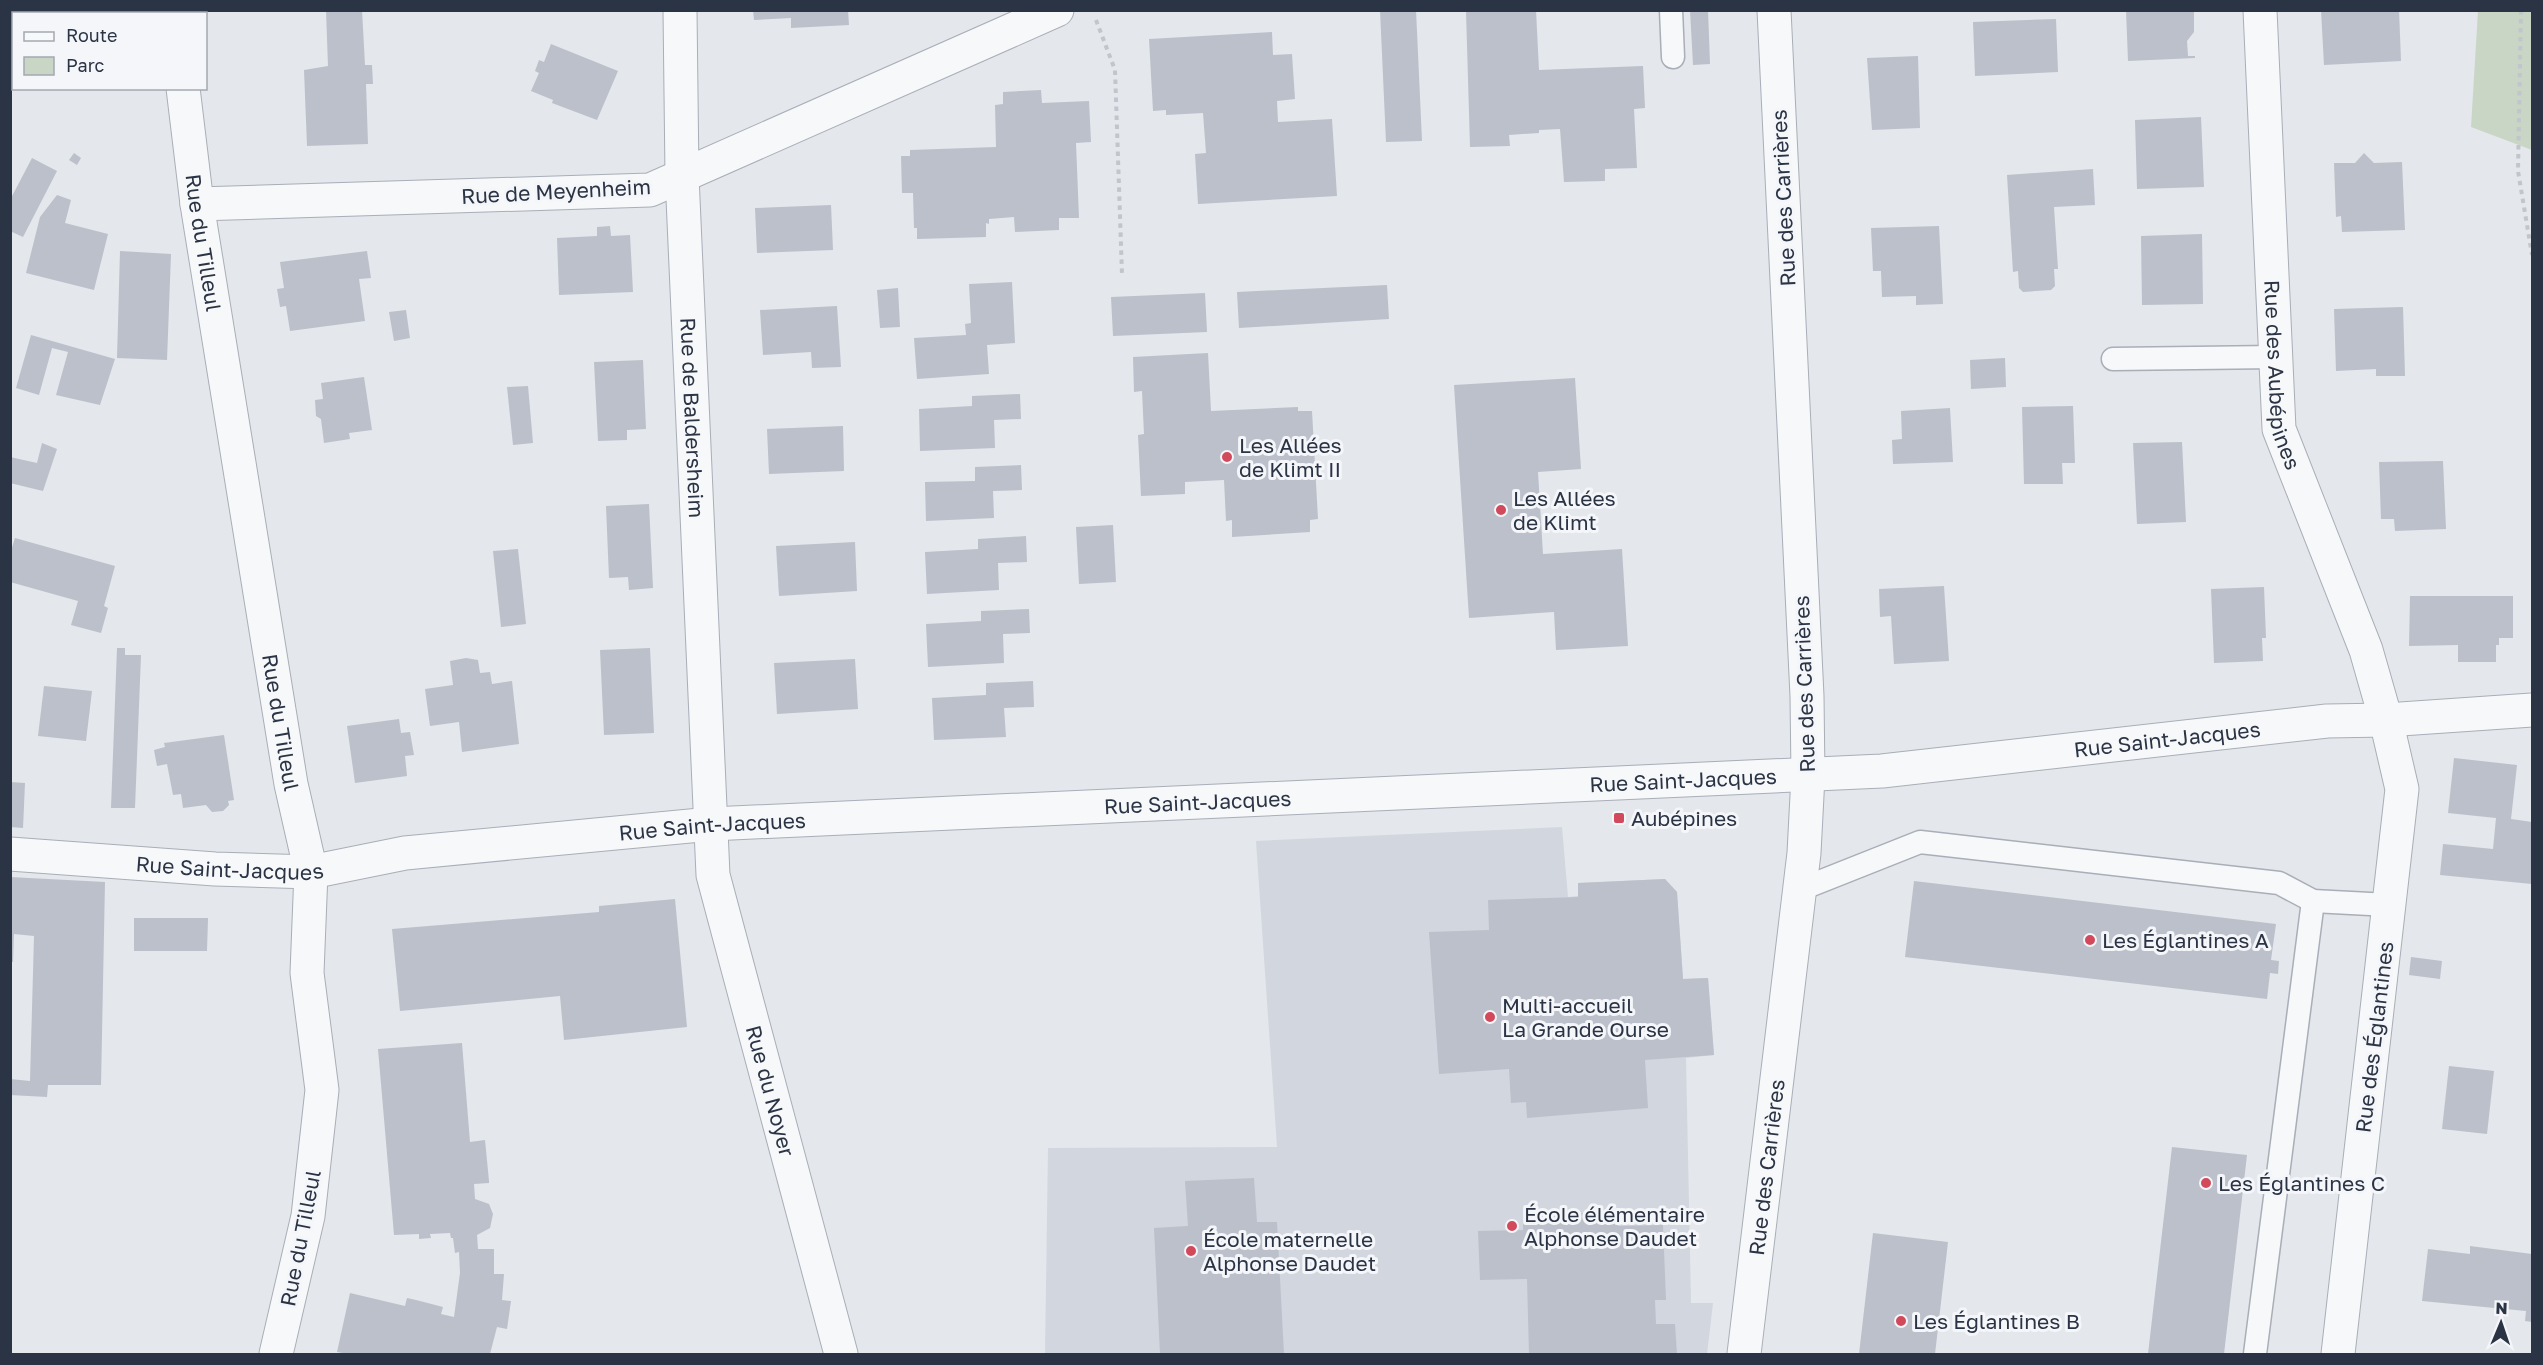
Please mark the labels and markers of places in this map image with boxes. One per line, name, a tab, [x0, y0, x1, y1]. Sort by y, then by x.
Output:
place label: Les Allées de Klimt II	[1239, 432, 1342, 482]
marker: Les Allées de Klimt II	[1220, 450, 1234, 464]
place label: Les Allées de Klimt	[1513, 485, 1616, 535]
marker: Les Allées de Klimt	[1494, 503, 1508, 517]
place label: Aubépines	[1631, 805, 1737, 831]
marker: Aubépines	[1612, 811, 1626, 825]
place label: Les Églantines A	[2102, 927, 2269, 953]
marker: Les Églantines A	[2083, 933, 2097, 947]
place label: Multi-accueil La Grande Ourse	[1502, 992, 1669, 1042]
marker: Multi-accueil La Grande Ourse	[1483, 1010, 1497, 1024]
place label: Les Églantines C	[2218, 1170, 2385, 1196]
marker: Les Églantines C	[2199, 1176, 2213, 1190]
place label: École élémentaire Alphonse Daudet	[1524, 1201, 1705, 1251]
marker: École élémentaire Alphonse Daudet	[1505, 1219, 1519, 1233]
place label: École maternelle Alphonse Daudet	[1203, 1226, 1376, 1276]
marker: École maternelle Alphonse Daudet	[1184, 1244, 1198, 1258]
place label: Les Églantines B	[1913, 1308, 2080, 1334]
marker: Les Églantines B	[1894, 1314, 1908, 1328]

